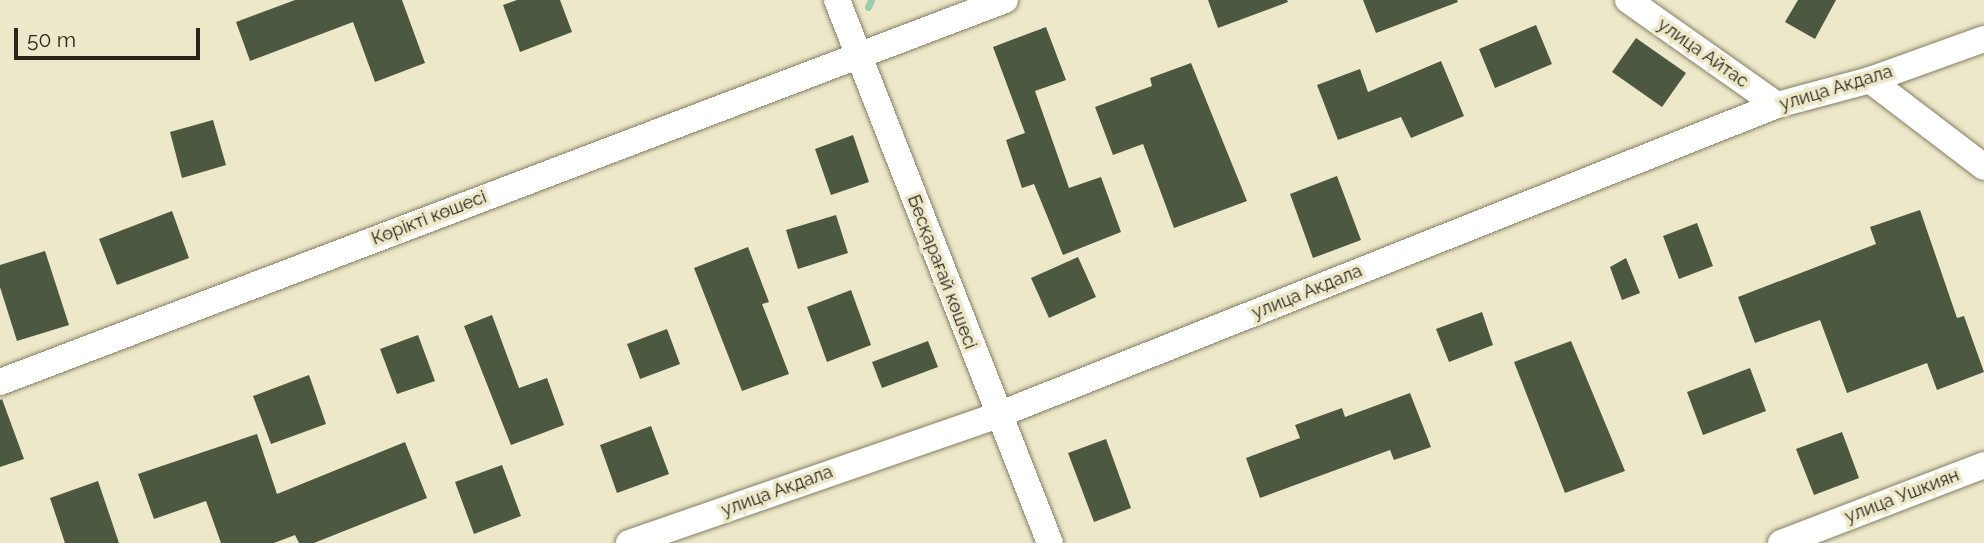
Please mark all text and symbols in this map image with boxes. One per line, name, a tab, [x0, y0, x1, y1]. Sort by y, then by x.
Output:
scale bar	[18, 14, 203, 58]
street label: улица Айтас	[1653, 14, 1753, 92]
text: 50 m	[27, 27, 76, 52]
street label: улица Акдала	[1777, 61, 1895, 115]
street label: Көрікті көшесі	[368, 186, 490, 250]
street label: Бесқарағай көшесі	[903, 192, 981, 352]
street label: улица Акдала	[1249, 260, 1365, 324]
street label: улица Акдала	[718, 461, 836, 521]
street label: улица Ушкиян	[1842, 464, 1962, 528]

